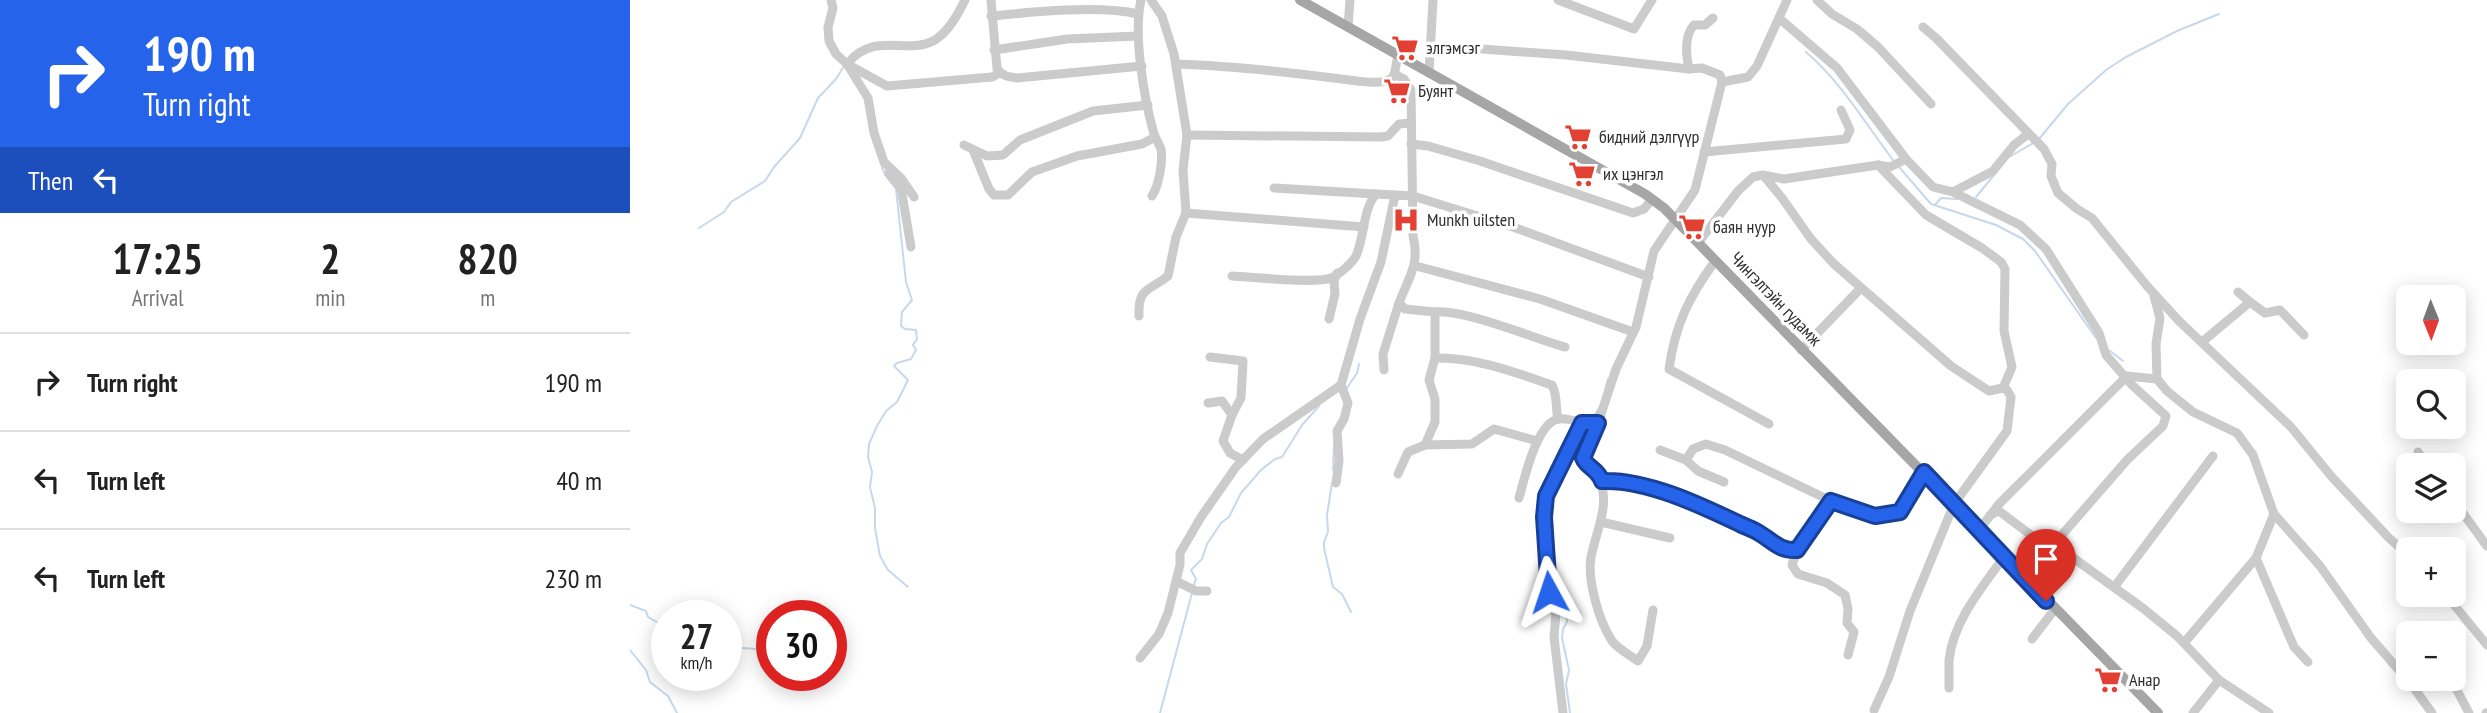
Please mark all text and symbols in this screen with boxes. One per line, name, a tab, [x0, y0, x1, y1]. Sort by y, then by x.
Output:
text: 190 m	[143, 21, 256, 85]
icon: right	[28, 28, 119, 119]
supermarket icon: элгэмсэг	[1390, 33, 1420, 63]
place label: элгэмсэг	[1426, 36, 1481, 59]
supermarket icon: Буянт	[1382, 76, 1412, 106]
place label: Буянт	[1418, 79, 1454, 102]
text: Turn right	[143, 83, 251, 125]
supermarket icon: бидний дэлгүүр	[1563, 122, 1593, 152]
place label: бидний дэлгүүр	[1599, 125, 1699, 148]
supermarket icon: их цэнгэл	[1567, 159, 1597, 189]
icon: left	[87, 161, 125, 199]
place label: их цэнгэл	[1603, 162, 1664, 185]
text: Then	[28, 164, 73, 197]
hospital icon: Munkh uilsten	[1391, 205, 1421, 235]
place label: Munkh uilsten	[1427, 208, 1515, 231]
supermarket icon: баян нуур	[1677, 212, 1707, 242]
place label: баян нуур	[1713, 215, 1776, 238]
text: 17:25	[112, 231, 203, 286]
text: 2	[320, 231, 340, 286]
text: 820	[458, 231, 518, 286]
street label: Чингэлтэйн гудамж	[1726, 247, 1827, 351]
text: Arrival	[132, 283, 184, 312]
text: min	[315, 283, 345, 312]
text: m	[480, 283, 495, 312]
north arrow	[2396, 285, 2466, 355]
map controls	[2396, 285, 2466, 691]
icon: right	[28, 363, 66, 401]
text: Turn right	[87, 366, 178, 399]
text: 190 m	[544, 366, 602, 399]
button: search	[2396, 369, 2466, 439]
button: layers	[2396, 453, 2466, 523]
icon: left	[28, 461, 66, 499]
text: Turn left	[87, 464, 165, 497]
text: 40 m	[556, 464, 602, 497]
pin	[2016, 529, 2076, 601]
button: +	[2396, 537, 2466, 607]
icon: arrive	[2027, 540, 2065, 578]
position arrow	[1512, 555, 1586, 629]
icon: left	[28, 559, 66, 597]
text: Turn left	[87, 562, 165, 595]
text: 230 m	[544, 562, 602, 595]
speed limit sign: 30	[756, 600, 847, 691]
text: 27	[680, 613, 713, 659]
button: −	[2396, 621, 2466, 691]
text: km/h	[681, 651, 712, 674]
supermarket icon: Анар	[2093, 665, 2123, 695]
place label: Анар	[2129, 668, 2161, 691]

